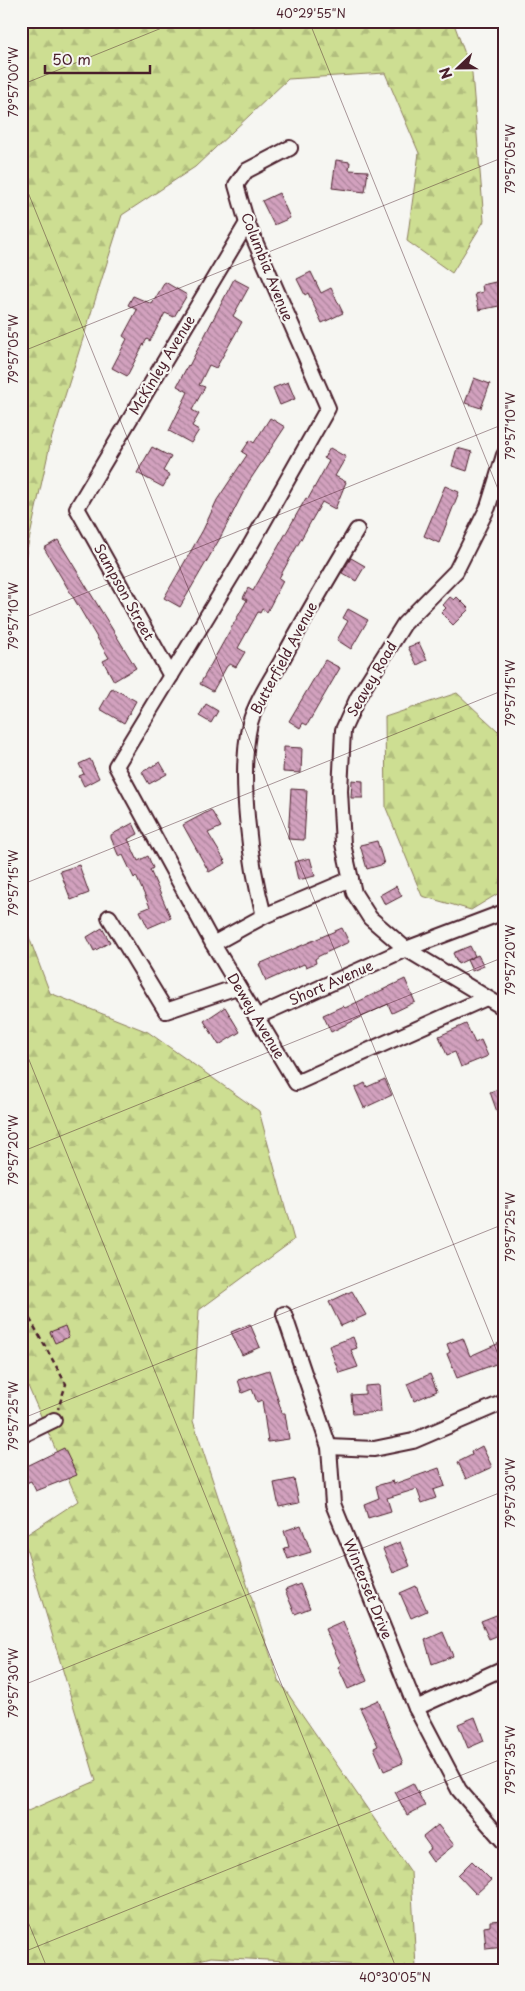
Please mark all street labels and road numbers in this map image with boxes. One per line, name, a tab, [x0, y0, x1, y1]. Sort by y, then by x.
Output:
street label: Columbia Avenue	[236, 209, 299, 325]
street label: McKinley Avenue	[123, 311, 200, 419]
street label: Sampson Street	[89, 540, 160, 644]
street label: Butterfield Avenue	[245, 598, 322, 718]
street label: Seavey Road	[341, 637, 402, 720]
street label: Short Avenue	[285, 954, 377, 1010]
street label: Dewey Avenue	[222, 969, 291, 1063]
street label: Winterset Drive	[339, 1535, 398, 1643]

